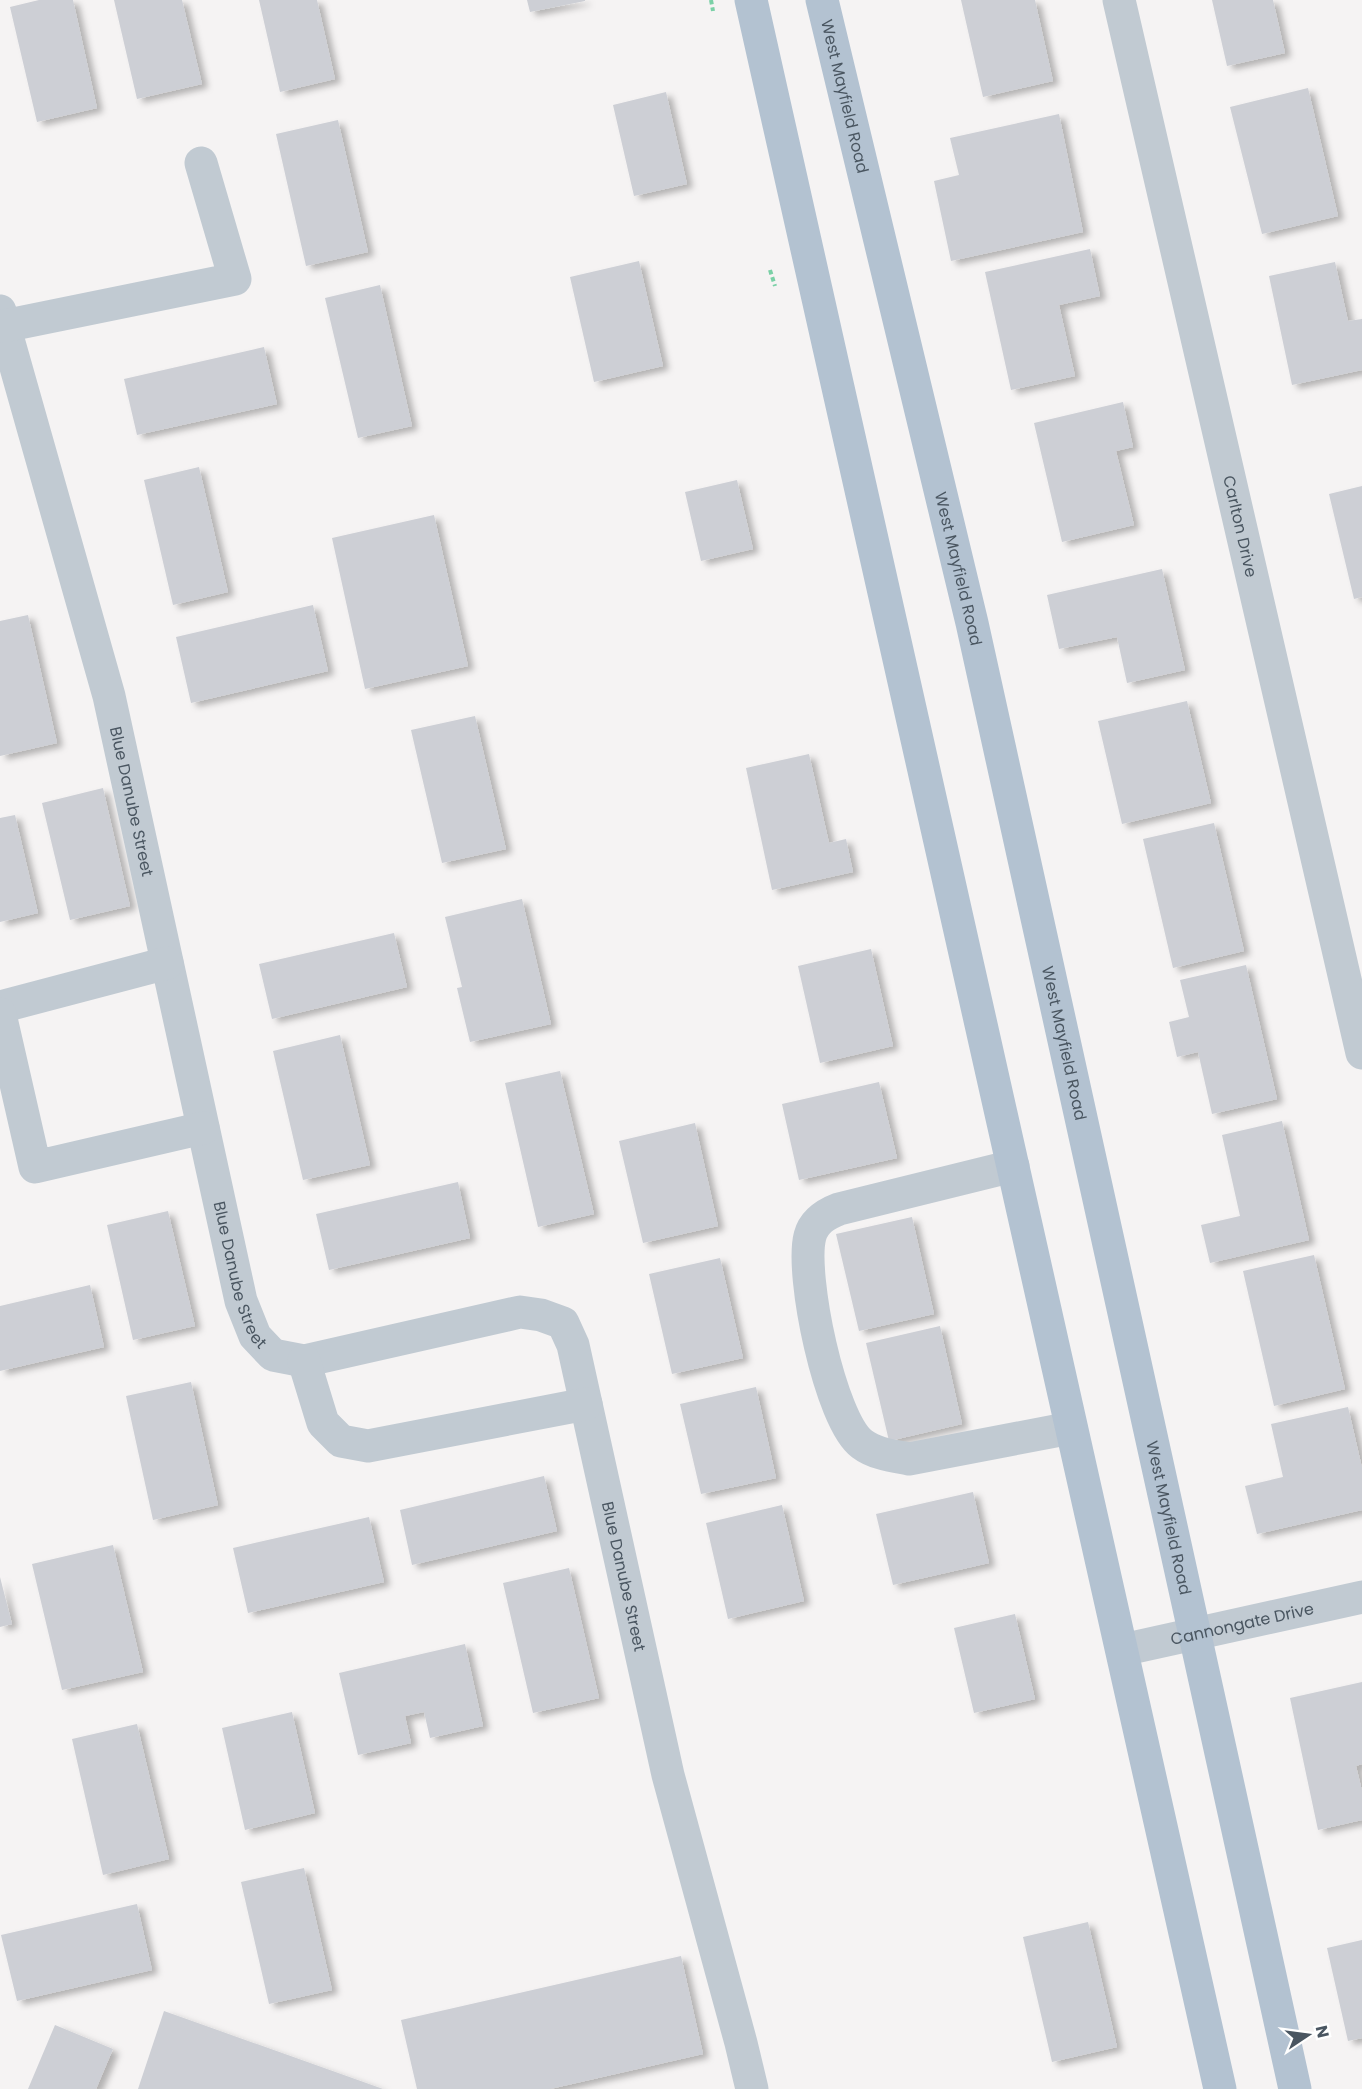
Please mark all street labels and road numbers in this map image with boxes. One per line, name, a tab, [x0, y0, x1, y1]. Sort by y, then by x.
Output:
street label: West Mayfield Road	[816, 17, 875, 175]
street label: Carlton Drive	[1218, 473, 1263, 579]
street label: West Mayfield Road	[929, 490, 988, 648]
street label: Blue Danube Street	[104, 724, 160, 879]
street label: West Mayfield Road	[1036, 964, 1093, 1122]
street label: Blue Danube Street	[208, 1199, 273, 1354]
street label: West Mayfield Road	[1141, 1438, 1197, 1597]
street label: Blue Danube Street	[596, 1499, 652, 1654]
street label: Cannongate Drive	[1168, 1596, 1316, 1650]

